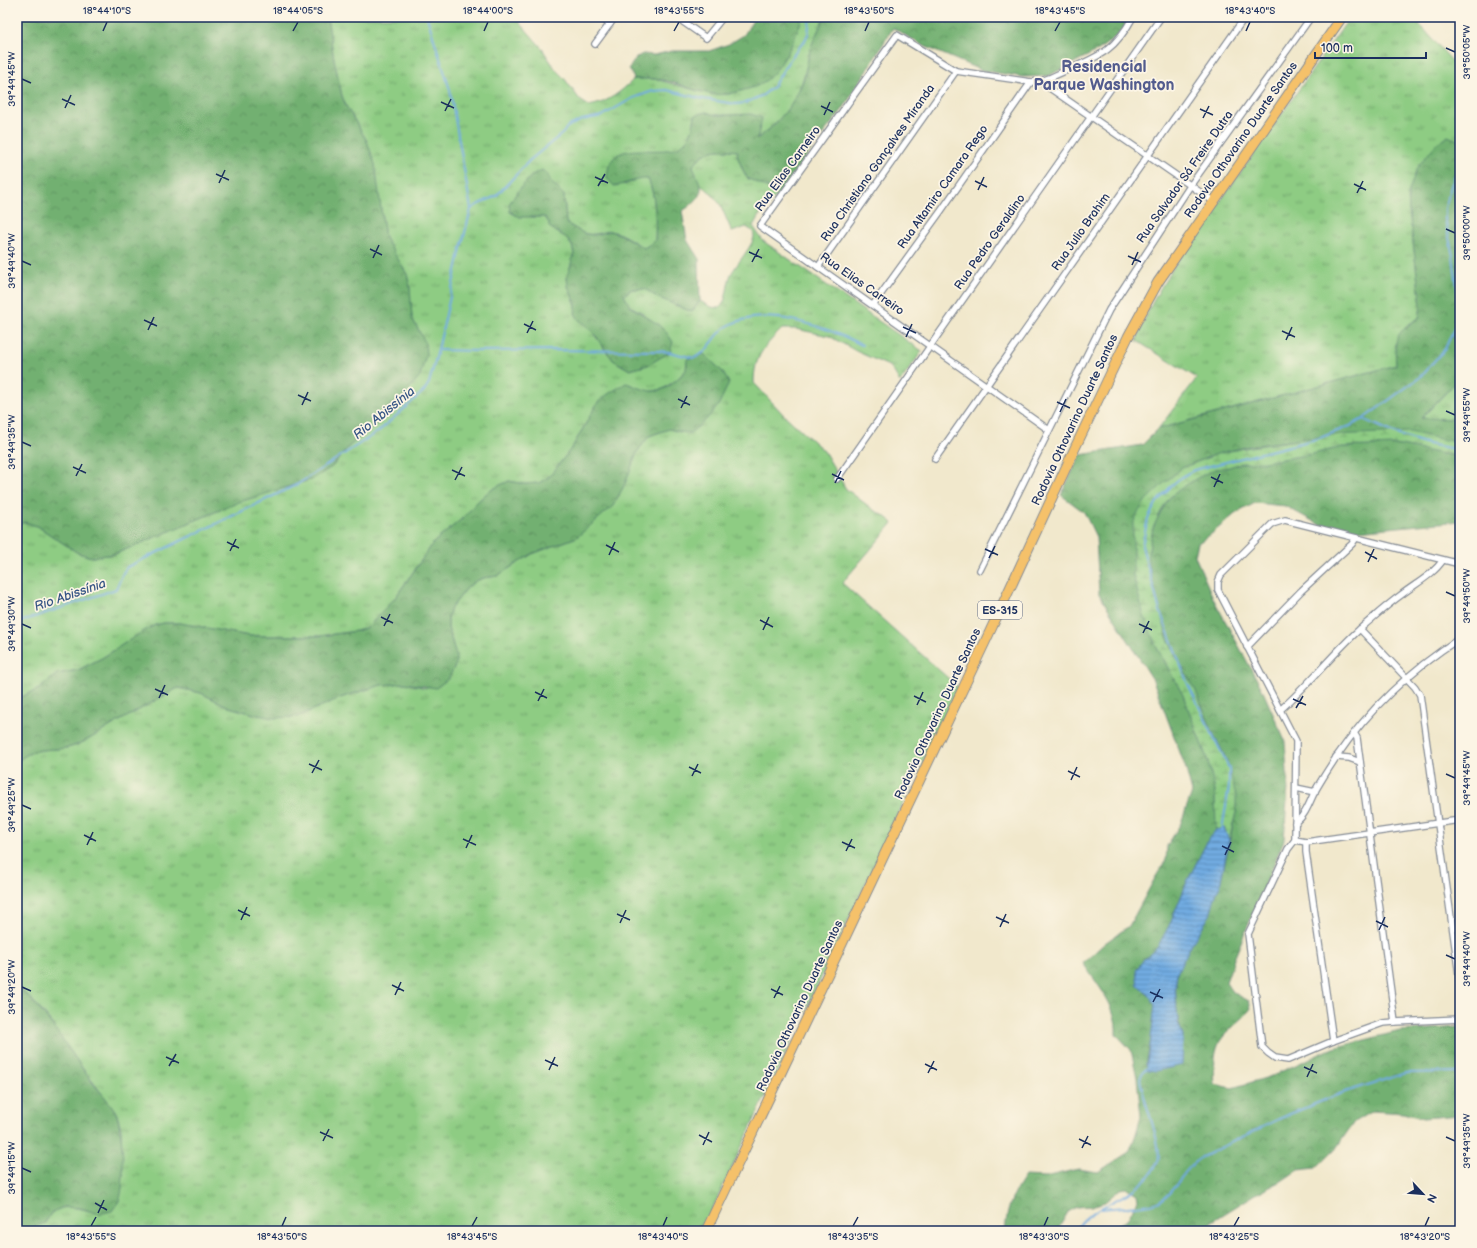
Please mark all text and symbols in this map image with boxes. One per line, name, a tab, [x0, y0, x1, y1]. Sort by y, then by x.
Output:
text: 18°44'10"S	[83, 5, 131, 17]
text: 18°44'05"S	[273, 5, 323, 17]
text: 18°44'00"S	[463, 5, 513, 17]
text: 18°43'55"S	[654, 5, 704, 17]
text: 18°43'50"S	[844, 5, 894, 17]
text: 18°43'45"S	[1035, 5, 1085, 17]
text: 18°43'40"S	[1225, 5, 1275, 17]
text: 39°50'05"W	[1461, 25, 1473, 79]
scale bar	[1315, 34, 1426, 60]
text: 100 m	[1321, 41, 1353, 56]
text: 39°49'45"W	[6, 51, 18, 107]
district label: Residencial Parque Washington	[1033, 58, 1175, 95]
street label: Rodovia Othovarino Duarte Santos	[1181, 59, 1301, 221]
street label: Rua Christiano Gonçalves Miranda	[818, 81, 938, 244]
street label: Rua Salvador Sá Freire Dutra	[1134, 108, 1237, 246]
street label: Rua Altamiro Camara Rego	[894, 122, 992, 252]
street label: Rua Elias Carneiro	[752, 123, 824, 215]
street label: Rua Julio Brahim	[1049, 190, 1113, 274]
street label: Rua Pedro Geraldino	[951, 191, 1029, 293]
text: 39°50'00"W	[1461, 206, 1473, 261]
text: 39°49'40"W	[6, 233, 18, 289]
street label: Rua Elias Carreiro	[817, 249, 907, 319]
street label: Rodovia Othovarino Duarte Santos	[1029, 332, 1121, 508]
water label: Rio Abissínia	[350, 383, 418, 443]
text: 39°49'55"W	[1461, 388, 1473, 442]
text: 39°49'35"W	[6, 414, 18, 470]
text: 39°49'50"W	[1461, 568, 1473, 624]
water label: Rio Abissínia	[32, 575, 108, 615]
text: 39°49'30"W	[6, 596, 18, 652]
road number: ES-315	[978, 601, 1022, 619]
street label: Rodovia Othovarino Duarte Santos	[892, 626, 984, 802]
text: 39°49'45"W	[1461, 750, 1473, 806]
text: 39°49'25"W	[6, 777, 18, 833]
street label: Rodovia Othovarino Duarte Santos	[754, 918, 846, 1094]
text: 39°49'40"W	[1461, 931, 1473, 987]
text: 39°49'20"W	[6, 959, 18, 1015]
text: 39°49'35"W	[1461, 1113, 1473, 1169]
text: 39°49'15"W	[6, 1141, 18, 1195]
north arrow	[1403, 1174, 1443, 1214]
text: N	[1424, 1192, 1439, 1205]
text: 18°43'55"S	[66, 1231, 116, 1243]
text: 18°43'50"S	[257, 1231, 307, 1243]
text: 18°43'45"S	[447, 1231, 497, 1243]
text: 18°43'40"S	[638, 1231, 688, 1243]
text: 18°43'35"S	[828, 1231, 878, 1243]
text: 18°43'30"S	[1019, 1231, 1069, 1243]
text: 18°43'25"S	[1209, 1231, 1259, 1243]
text: 18°43'20"S	[1400, 1231, 1450, 1243]

